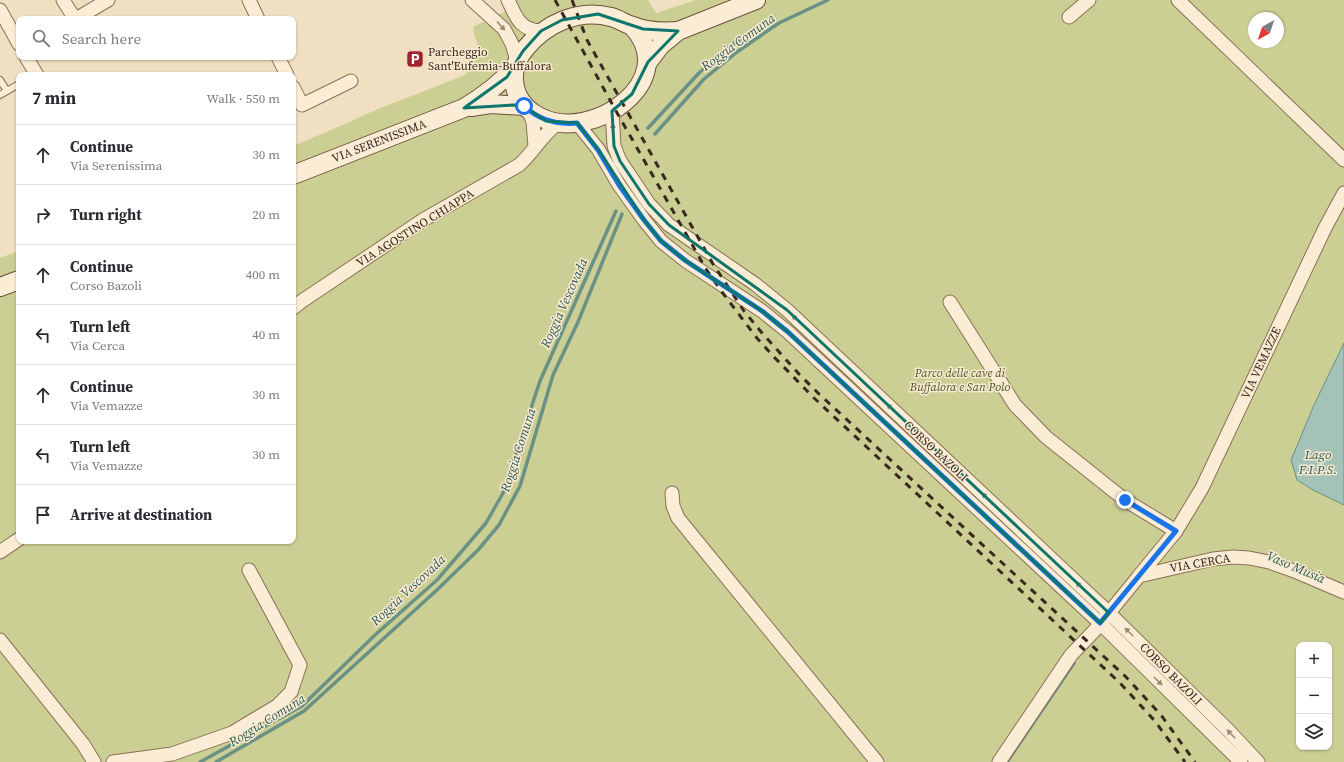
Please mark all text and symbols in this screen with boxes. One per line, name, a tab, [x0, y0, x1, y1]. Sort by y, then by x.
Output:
water label: Roggia Comuna	[697, 9, 778, 75]
north arrow	[1248, 12, 1284, 48]
search box	[16, 16, 296, 60]
one-way arrow	[496, 21, 505, 31]
icon: search	[30, 27, 52, 49]
text: Search here	[62, 28, 141, 49]
place label: Parcheggio Sant'Eufemia-Buffalora	[428, 44, 552, 74]
parking icon: Parcheggio Sant'Eufemia-Buffalora	[405, 49, 425, 69]
text: 7 min	[32, 86, 76, 110]
text: Walk · 550 m	[207, 90, 280, 107]
route start	[515, 97, 533, 115]
street label: VIA SERENISSIMA	[329, 116, 429, 166]
one-way arrow	[610, 123, 617, 135]
text: Continue	[70, 136, 133, 157]
icon: ahead	[32, 144, 54, 166]
text: 30 m	[252, 146, 280, 163]
text: Via Serenissima	[70, 157, 162, 174]
street label: VIA AGOSTINO CHIAPPA	[353, 185, 477, 271]
icon: right	[32, 204, 54, 226]
text: Turn right	[70, 204, 142, 225]
text: 20 m	[252, 206, 280, 223]
water label: Roggia Vescovada	[536, 255, 591, 351]
text: Continue	[70, 256, 133, 277]
icon: ahead	[32, 264, 54, 286]
text: 400 m	[246, 266, 280, 283]
text: Corso Bazoli	[70, 277, 142, 294]
one-way arrow	[791, 314, 801, 324]
text: Turn left	[70, 316, 130, 337]
icon: left	[32, 324, 54, 346]
street label: VIA VEMAZZE	[1237, 324, 1285, 402]
text: 40 m	[252, 326, 280, 343]
text: Via Cerca	[70, 337, 125, 354]
park label: Parco delle cave di Buffalora e San Polo	[909, 365, 1010, 395]
text: Continue	[70, 376, 133, 397]
icon: ahead	[32, 384, 54, 406]
text: 30 m	[252, 386, 280, 403]
text: Via Vemazze	[70, 397, 143, 414]
one-way arrow	[886, 403, 896, 413]
water label: Roggia Comuna	[496, 406, 540, 495]
street label: CORSO BAZOLI	[900, 417, 972, 485]
text: Turn left	[70, 436, 130, 457]
icon: left	[32, 444, 54, 466]
text: 30 m	[252, 446, 280, 463]
water label: Lago F.I.P.S.	[1298, 446, 1337, 478]
text: Via Vemazze	[70, 457, 143, 474]
route end	[1116, 491, 1134, 509]
one-way arrow	[981, 493, 990, 502]
icon: arrive	[32, 504, 54, 526]
text: Arrive at destination	[70, 504, 212, 525]
water label: Vaso Musia	[1264, 547, 1328, 587]
street label: VIA CERCA	[1168, 550, 1232, 576]
water label: Roggia Vescovada	[366, 551, 449, 630]
one-way arrow	[1075, 581, 1085, 591]
one-way arrow	[1124, 627, 1134, 637]
street label: CORSO BAZOLI	[1136, 639, 1206, 709]
map controls	[1296, 642, 1332, 750]
button: +	[1296, 642, 1332, 678]
one-way arrow	[1153, 676, 1163, 686]
button: −	[1296, 678, 1332, 714]
water label: Roggia Comuna	[225, 690, 309, 751]
button: layers	[1296, 714, 1332, 750]
one-way arrow	[1226, 729, 1236, 739]

